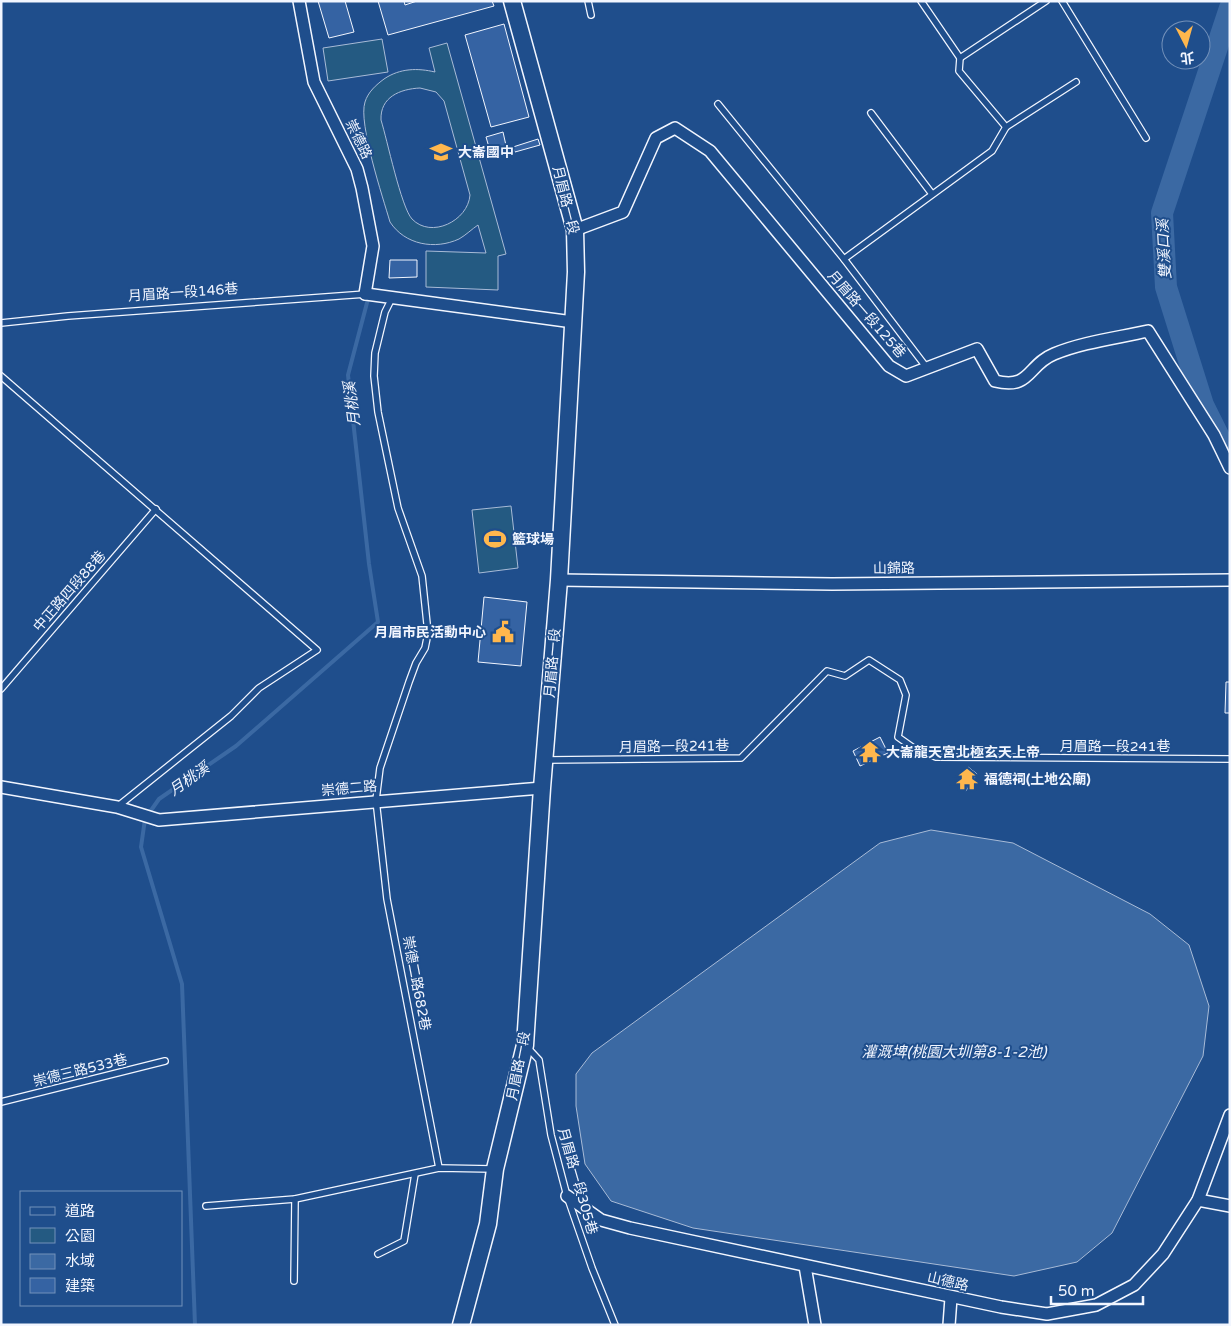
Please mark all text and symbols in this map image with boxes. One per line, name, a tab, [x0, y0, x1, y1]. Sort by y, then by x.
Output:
north arrow	[1161, 20, 1211, 70]
text: 北	[1179, 48, 1195, 67]
street label: 崇德路	[342, 117, 375, 162]
school or university icon: 大崙國中	[428, 139, 454, 165]
place label: 大崙國中	[458, 144, 514, 161]
street label: 月眉路一段	[549, 164, 582, 236]
water label: 雙溪口溪	[1153, 217, 1175, 279]
street label: 月眉路一段125巷	[824, 267, 909, 362]
street label: 月眉路一段146巷	[127, 280, 239, 305]
water label: 月桃溪	[340, 379, 364, 427]
sports icon: 籃球場	[482, 526, 508, 552]
place label: 籃球場	[512, 531, 554, 548]
street label: 中正路四段88巷	[30, 547, 109, 635]
street label: 山錦路	[873, 560, 915, 577]
public building icon: 月眉市民活動中心	[490, 619, 516, 645]
place label: 月眉市民活動中心	[374, 624, 486, 641]
street label: 月眉路一段	[541, 627, 564, 699]
street label: 月眉路一段241巷	[619, 737, 729, 756]
street label: 月眉路一段241巷	[1060, 738, 1170, 755]
temple icon: 大崙龍天宮北極玄天上帝	[857, 739, 883, 765]
place label: 大崙龍天宮北極玄天上帝	[886, 744, 1040, 761]
water label: 月桃溪	[165, 758, 214, 799]
temple icon: 福德祠(土地公廟)	[954, 766, 980, 792]
place label: 福德祠(土地公廟)	[984, 771, 1091, 788]
street label: 崇德二路	[320, 778, 378, 799]
street label: 崇德二路682巷	[399, 934, 434, 1032]
street label: 月眉路一段	[503, 1030, 534, 1102]
water label: 灌溉埤(桃園大圳第8-1-2池)	[862, 1043, 1048, 1061]
street label: 崇德三路533巷	[31, 1051, 129, 1090]
street label: 月眉路一段305巷	[554, 1126, 601, 1237]
legend	[20, 1191, 182, 1306]
text: 道路	[65, 1202, 95, 1220]
text: 公園	[65, 1227, 95, 1245]
text: 水域	[65, 1252, 95, 1270]
street label: 山德路	[926, 1268, 970, 1294]
scale bar	[1051, 1274, 1144, 1306]
text: 建築	[65, 1277, 95, 1295]
text: 50 m	[1058, 1282, 1095, 1300]

